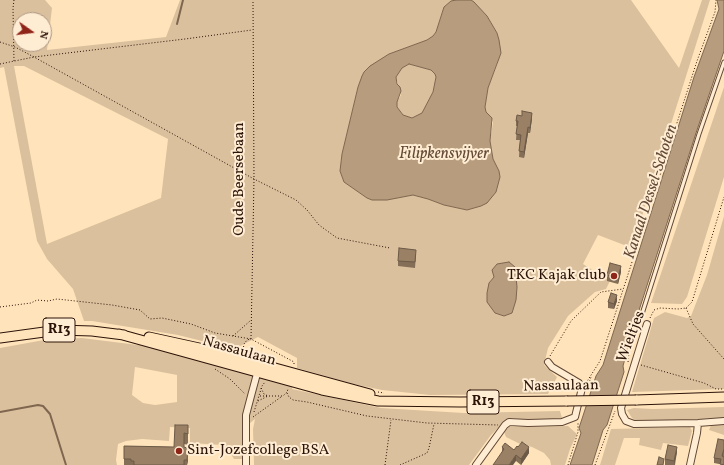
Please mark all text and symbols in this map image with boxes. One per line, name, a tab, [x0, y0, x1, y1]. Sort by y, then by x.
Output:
north arrow	[12, 12, 52, 52]
text: N	[35, 29, 51, 40]
street label: Oude Beersebaan	[231, 122, 249, 236]
water label: Kanaal Dessel-Schoten	[621, 122, 683, 262]
water label: Filipkensvijver	[399, 145, 489, 165]
place label: TKC Kajak club	[507, 267, 606, 285]
marker: TKC Kajak club	[609, 271, 619, 281]
street label: Wieltjes	[614, 309, 650, 365]
road number: R13	[43, 318, 75, 342]
street label: Nassaulaan	[200, 333, 278, 371]
street label: Nassaulaan	[523, 377, 599, 397]
road number: R13	[467, 390, 499, 414]
place label: Sint-Jozefcollege BSA	[187, 442, 329, 460]
marker: Sint-Jozefcollege BSA	[174, 446, 184, 456]

